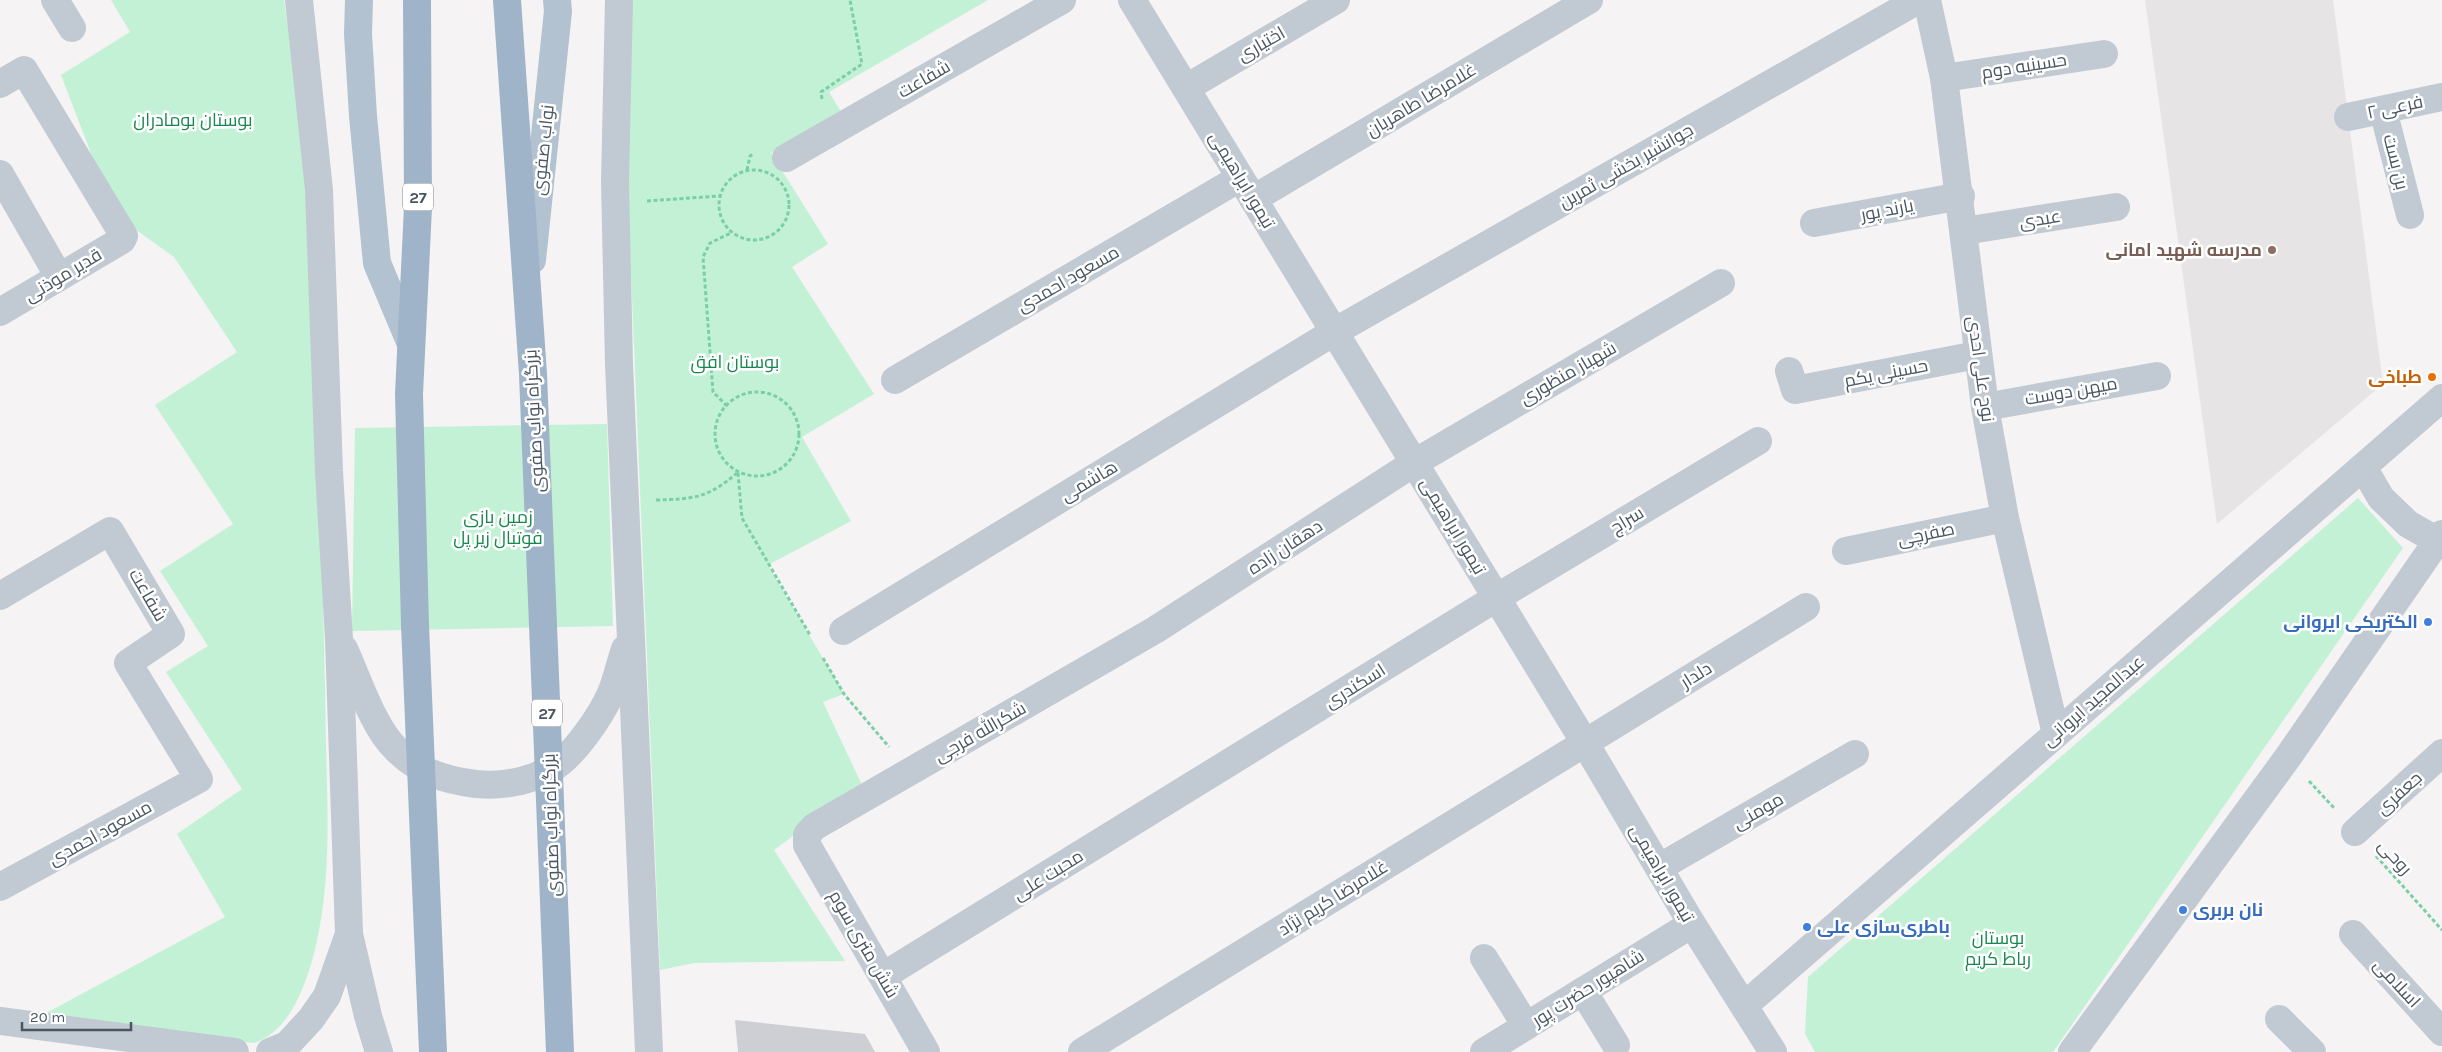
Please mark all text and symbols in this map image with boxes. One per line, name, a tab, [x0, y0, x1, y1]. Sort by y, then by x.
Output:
street label: اختیاری	[1233, 22, 1289, 66]
street label: حسینیه دوم	[1980, 48, 2068, 85]
street label: شفاعت	[894, 55, 954, 103]
street label: غلامرضا طاهریان	[1362, 58, 1480, 142]
street label: فرعی ۲	[2365, 90, 2425, 124]
street label: نواب صفوی	[527, 103, 559, 197]
park label: بوستان بومادران	[133, 109, 253, 131]
street label: جوانشیر بخشی ثمرین	[1555, 119, 1697, 213]
street label: تیمور ابراهیمی	[1204, 128, 1280, 233]
street label: بن بست	[2378, 132, 2414, 192]
road number: 27	[403, 183, 433, 210]
street label: یارند پور	[1858, 194, 1916, 227]
street label: عبدی	[2018, 205, 2062, 233]
place label: مدرسه شهید امانی	[2106, 239, 2262, 261]
street label: مسعود احمدی	[1013, 241, 1123, 317]
street label: قدیر موذنی	[20, 243, 106, 307]
marker: مدرسه شهید امانی	[2266, 244, 2278, 256]
street label: نوح علی احدی	[1962, 315, 1999, 424]
street label: شهباز منظوری	[1516, 336, 1620, 410]
street label: بزرگراه نواب صفوی	[519, 349, 549, 493]
park label: بوستان افق	[691, 351, 779, 374]
street label: حسینی یکم	[1842, 354, 1930, 393]
place label: طباخی	[2368, 366, 2422, 388]
marker: طباخی	[2426, 371, 2438, 383]
street label: میهن دوست	[2023, 372, 2119, 410]
street label: هاشمی	[1057, 455, 1121, 507]
street label: تیمور ابراهیمی	[1415, 474, 1491, 579]
street label: سراج	[1606, 501, 1648, 539]
park label: زمین بازی فوتبال زیر پل	[453, 506, 543, 550]
street label: دهقان زاده	[1243, 515, 1327, 579]
street label: صفرچی	[1896, 517, 1957, 552]
street label: شفاعت	[124, 565, 172, 625]
place label: الکتریکی ایروانی	[2283, 611, 2418, 633]
marker: الکتریکی ایروانی	[2422, 616, 2434, 628]
street label: عبدالمجید ایروانی	[2037, 651, 2149, 751]
street label: دلدار	[1675, 657, 1716, 694]
street label: اسکندری	[1321, 659, 1389, 713]
street label: شکرالله فرجی	[930, 696, 1030, 767]
road number: 27	[532, 700, 562, 726]
street label: بزرگراه نواب صفوی	[538, 753, 564, 897]
street label: جعفری	[2371, 767, 2427, 819]
street label: مومنی	[1729, 788, 1787, 834]
street label: مسعود احمدی	[45, 796, 155, 870]
street label: تیمور ابراهیمی	[1625, 820, 1699, 926]
street label: روحی	[2373, 835, 2417, 879]
street label: محبت علی	[1009, 845, 1087, 905]
street label: غلامرضا کریم نژاد	[1274, 855, 1393, 941]
street label: شش متری سوم	[823, 886, 904, 1002]
place label: نان بربری	[2193, 899, 2263, 921]
marker: نان بربری	[2177, 904, 2189, 916]
place label: باطری‌سازی علی	[1817, 916, 1950, 938]
marker: باطری‌سازی علی	[1801, 921, 1813, 933]
park label: بوستان رباط کریم	[1965, 927, 2031, 971]
street label: شاهپور حضرت پور	[1527, 945, 1649, 1033]
street label: اسلامی	[2369, 954, 2425, 1012]
scale bar	[22, 1000, 131, 1032]
text: 20 m	[30, 1008, 65, 1026]

